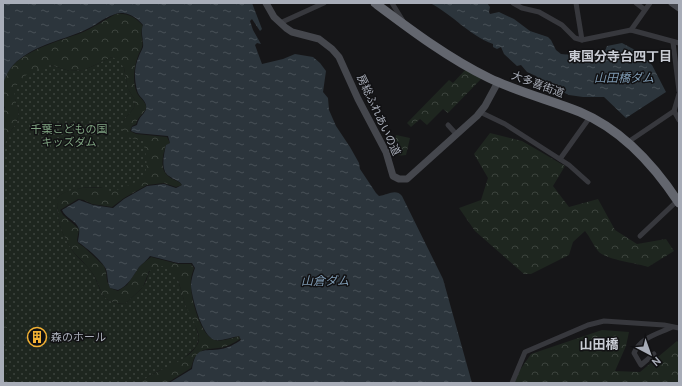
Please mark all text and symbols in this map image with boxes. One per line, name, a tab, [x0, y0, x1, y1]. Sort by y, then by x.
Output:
district label: 東国分寺台四丁目	[568, 48, 672, 64]
street label: 大多喜街道	[510, 68, 566, 100]
water label: 山田橋ダム	[594, 70, 654, 85]
street label: 房総ふれあいの道	[354, 72, 404, 158]
park label: 千葉こどもの国 キッズダム	[31, 122, 108, 149]
water label: 山倉ダム	[301, 273, 349, 288]
building icon: 森のホール	[26, 326, 48, 348]
place label: 森のホール	[51, 330, 106, 344]
north arrow	[630, 334, 670, 374]
district label: 山田橋	[579, 336, 619, 352]
text: N	[649, 354, 664, 369]

